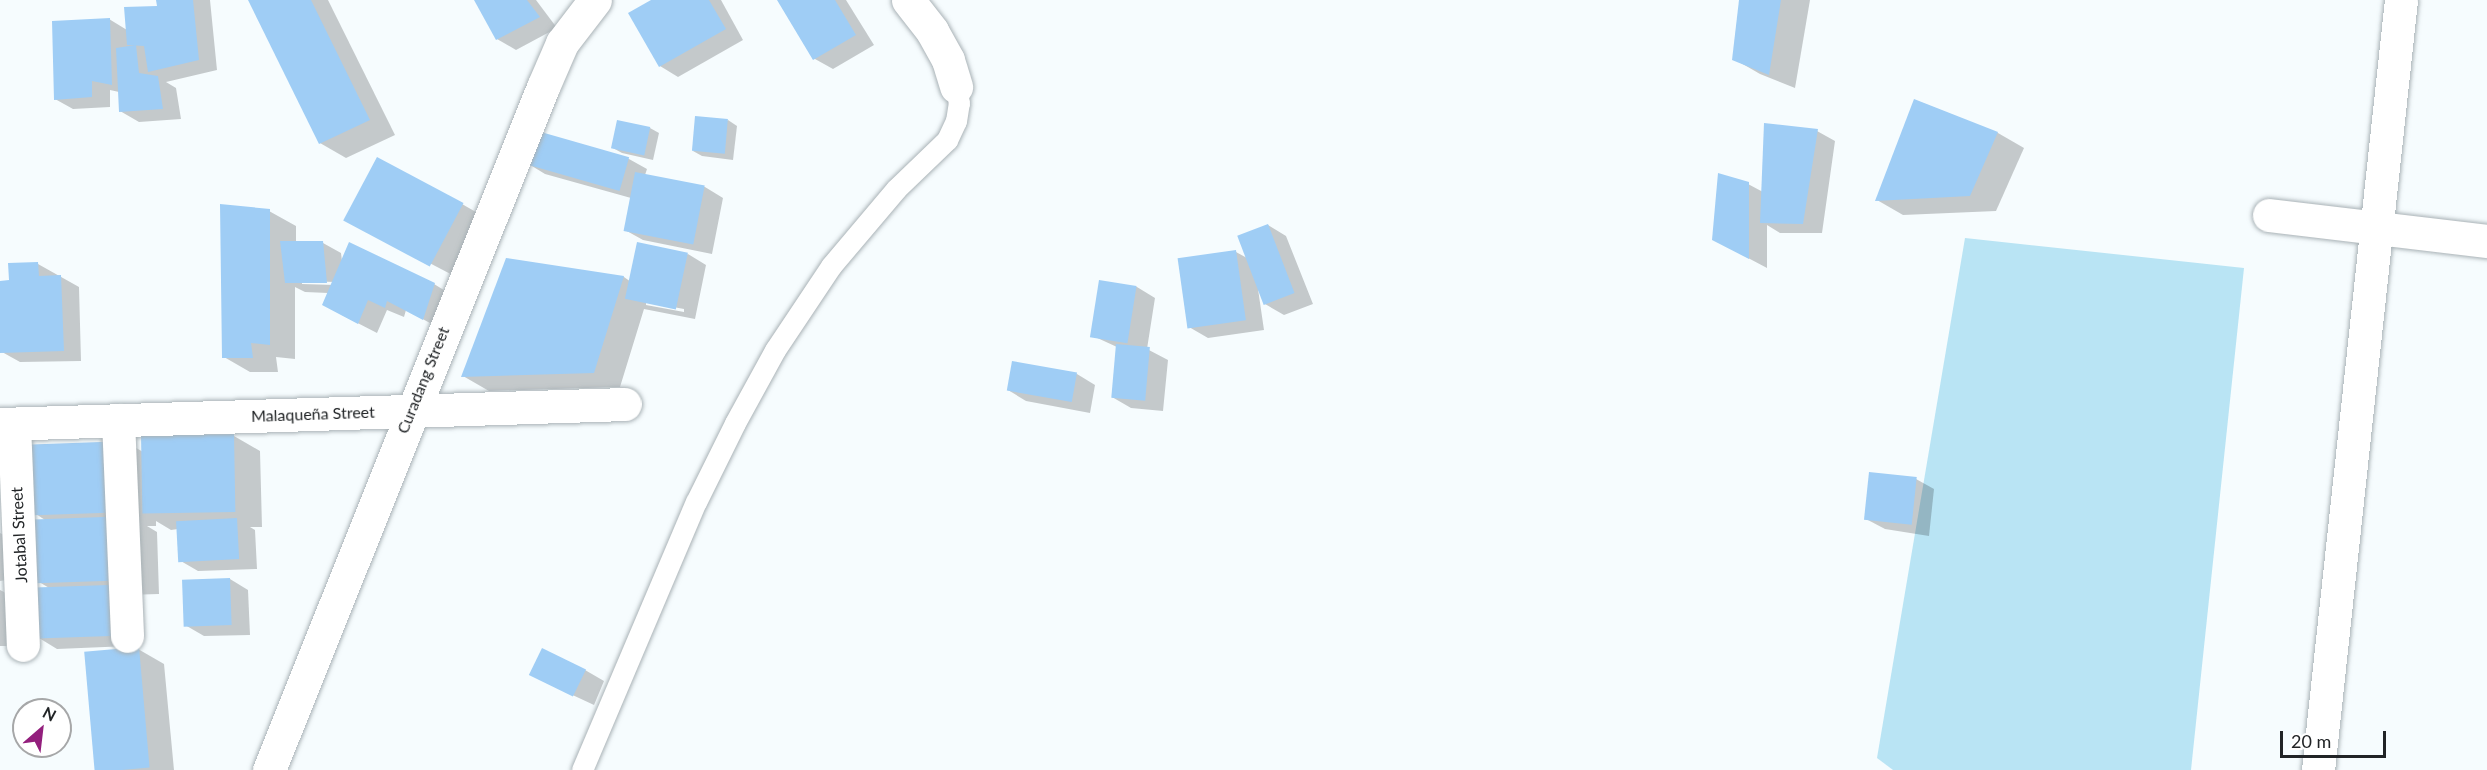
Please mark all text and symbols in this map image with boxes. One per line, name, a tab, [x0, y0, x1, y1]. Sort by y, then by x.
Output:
street label: Curadang Street	[393, 324, 453, 436]
street label: Malaqueña Street	[251, 402, 375, 426]
street label: Jotabal Street	[7, 487, 31, 583]
north arrow	[12, 698, 72, 758]
text: N	[40, 702, 60, 725]
scale bar	[2283, 719, 2390, 757]
text: 20 m	[2291, 730, 2331, 752]

